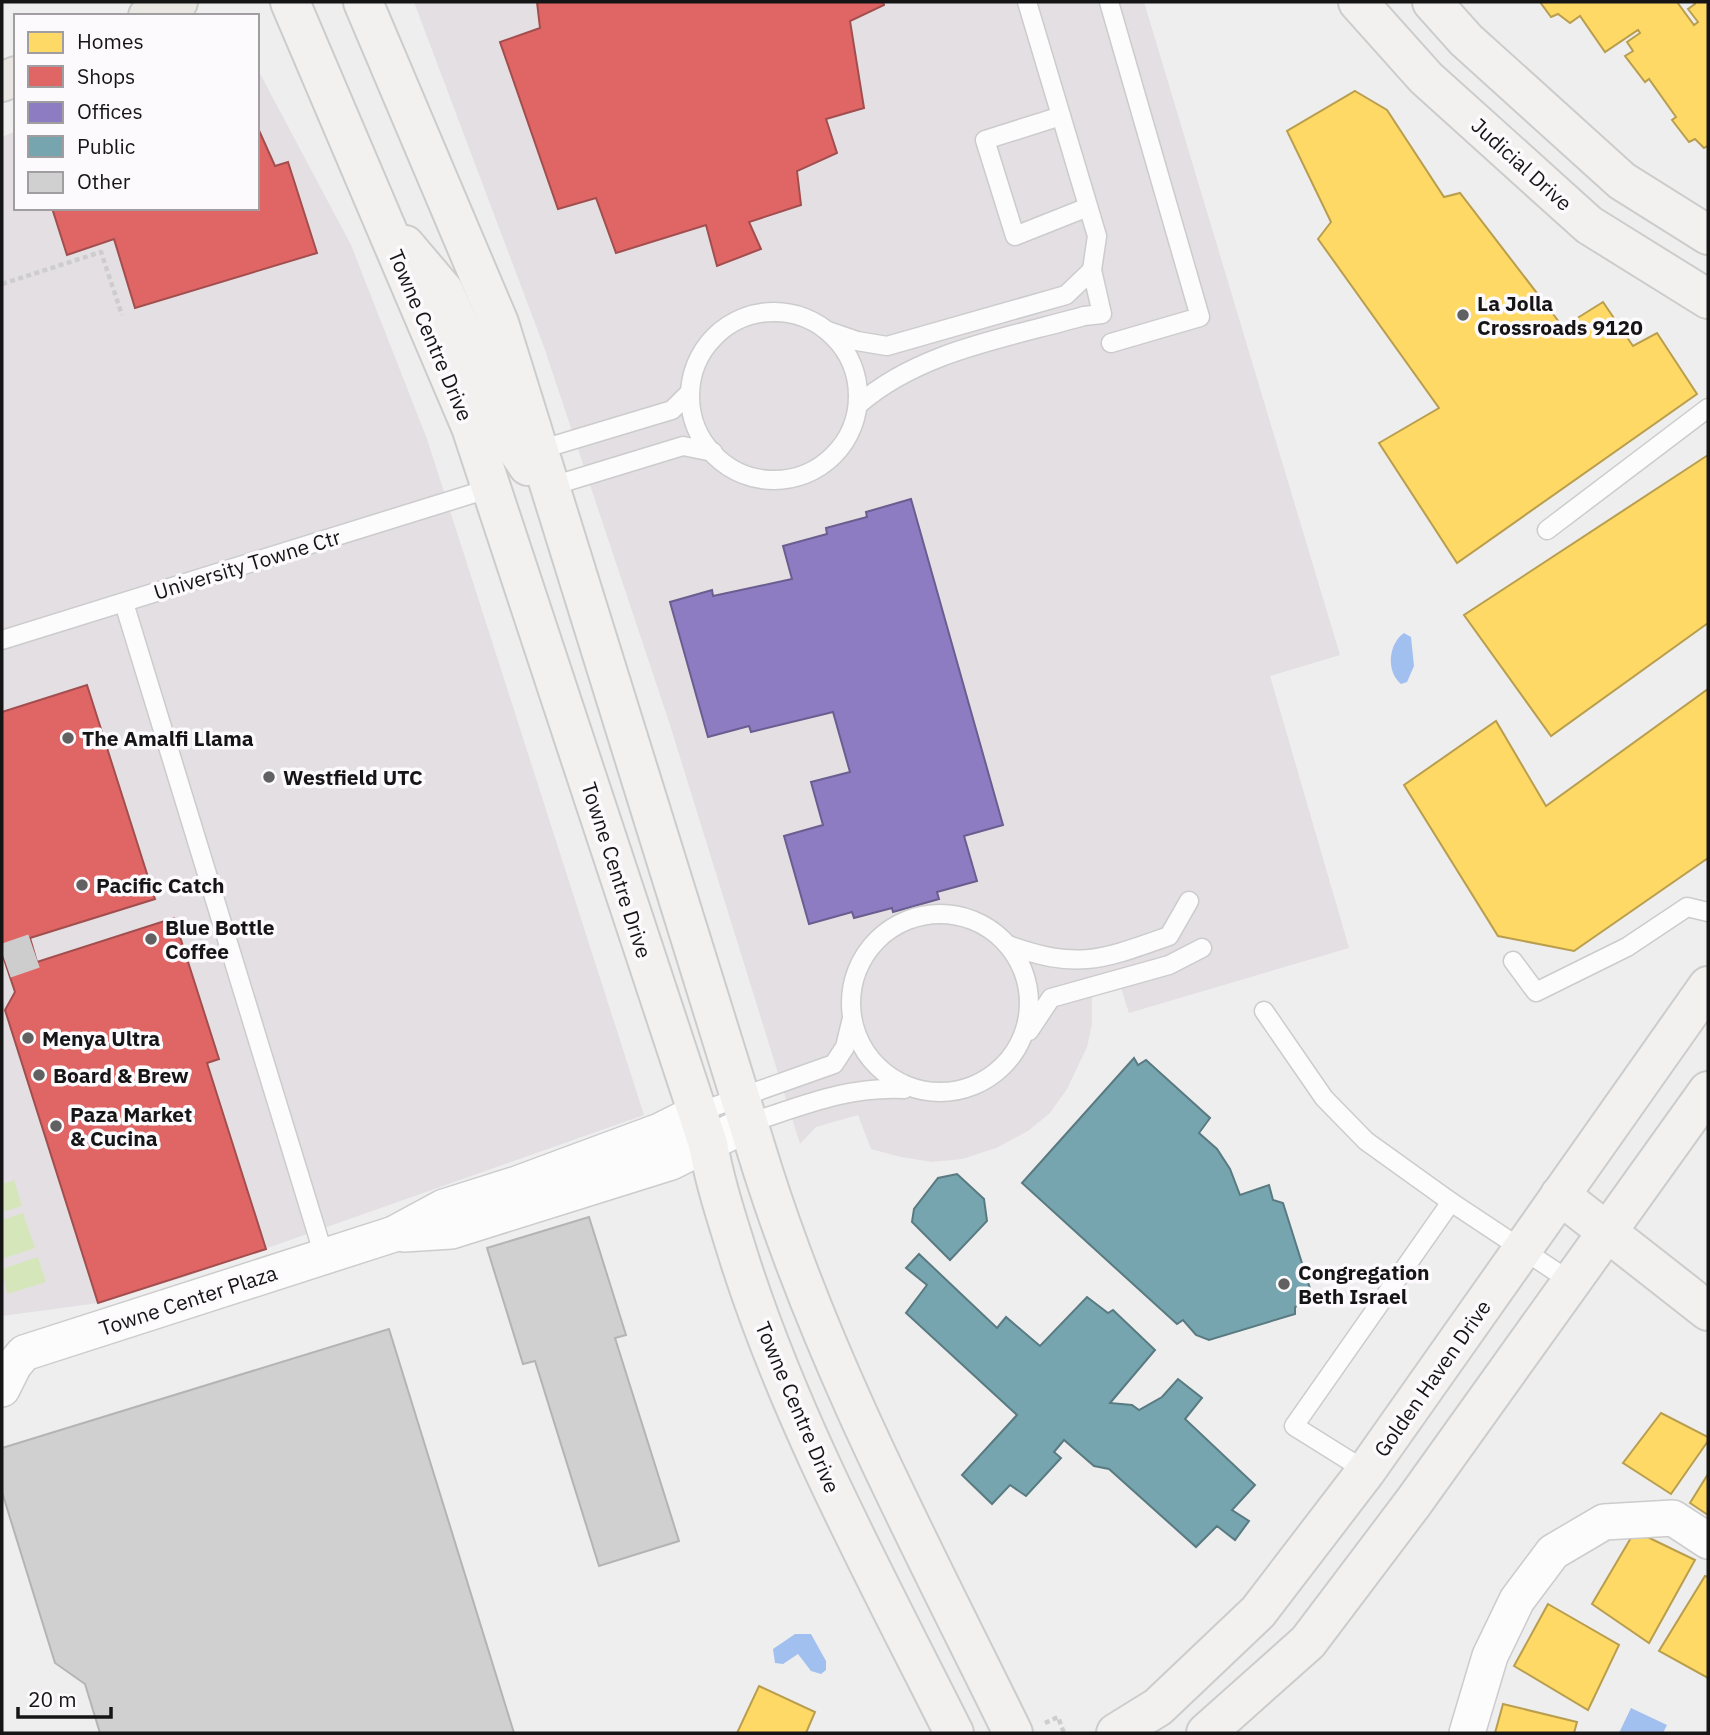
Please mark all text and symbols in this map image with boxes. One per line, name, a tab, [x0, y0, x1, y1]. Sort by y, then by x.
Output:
legend	[14, 14, 259, 210]
text: Homes	[77, 27, 144, 55]
text: Shops	[77, 62, 135, 90]
text: Offices	[77, 97, 143, 125]
street label: Judicial Drive	[1466, 111, 1578, 217]
text: Public	[77, 132, 135, 160]
text: Other	[77, 167, 131, 195]
street label: Towne Centre Drive	[382, 245, 480, 425]
place label: La Jolla Crossroads 9120	[1477, 289, 1643, 341]
marker: La Jolla Crossroads 9120	[1455, 307, 1471, 323]
street label: University Towne Ctr	[150, 522, 344, 606]
place label: The Amalfi Llama	[82, 724, 254, 752]
marker: The Amalfi Llama	[60, 730, 76, 746]
place label: Westfield UTC	[283, 763, 423, 791]
marker: Westfield UTC	[261, 769, 277, 785]
street label: Towne Centre Drive	[575, 778, 659, 962]
place label: Pacific Catch	[96, 871, 225, 899]
marker: Pacific Catch	[74, 877, 90, 893]
place label: Blue Bottle Coffee	[165, 913, 275, 965]
marker: Blue Bottle Coffee	[143, 931, 159, 947]
place label: Menya Ultra	[42, 1024, 160, 1052]
marker: Menya Ultra	[20, 1030, 36, 1046]
place label: Board & Brew	[53, 1061, 189, 1089]
marker: Board & Brew	[31, 1067, 47, 1083]
place label: Paza Market & Cucina	[70, 1100, 192, 1152]
marker: Paza Market & Cucina	[48, 1118, 64, 1134]
street label: Towne Center Plaza	[95, 1258, 281, 1342]
place label: Congregation Beth Israel	[1298, 1258, 1430, 1310]
marker: Congregation Beth Israel	[1276, 1276, 1292, 1292]
street label: Golden Haven Drive	[1367, 1294, 1497, 1462]
street label: Towne Centre Drive	[749, 1317, 847, 1497]
scale bar	[18, 1676, 110, 1720]
text: 20 m	[28, 1685, 77, 1713]

